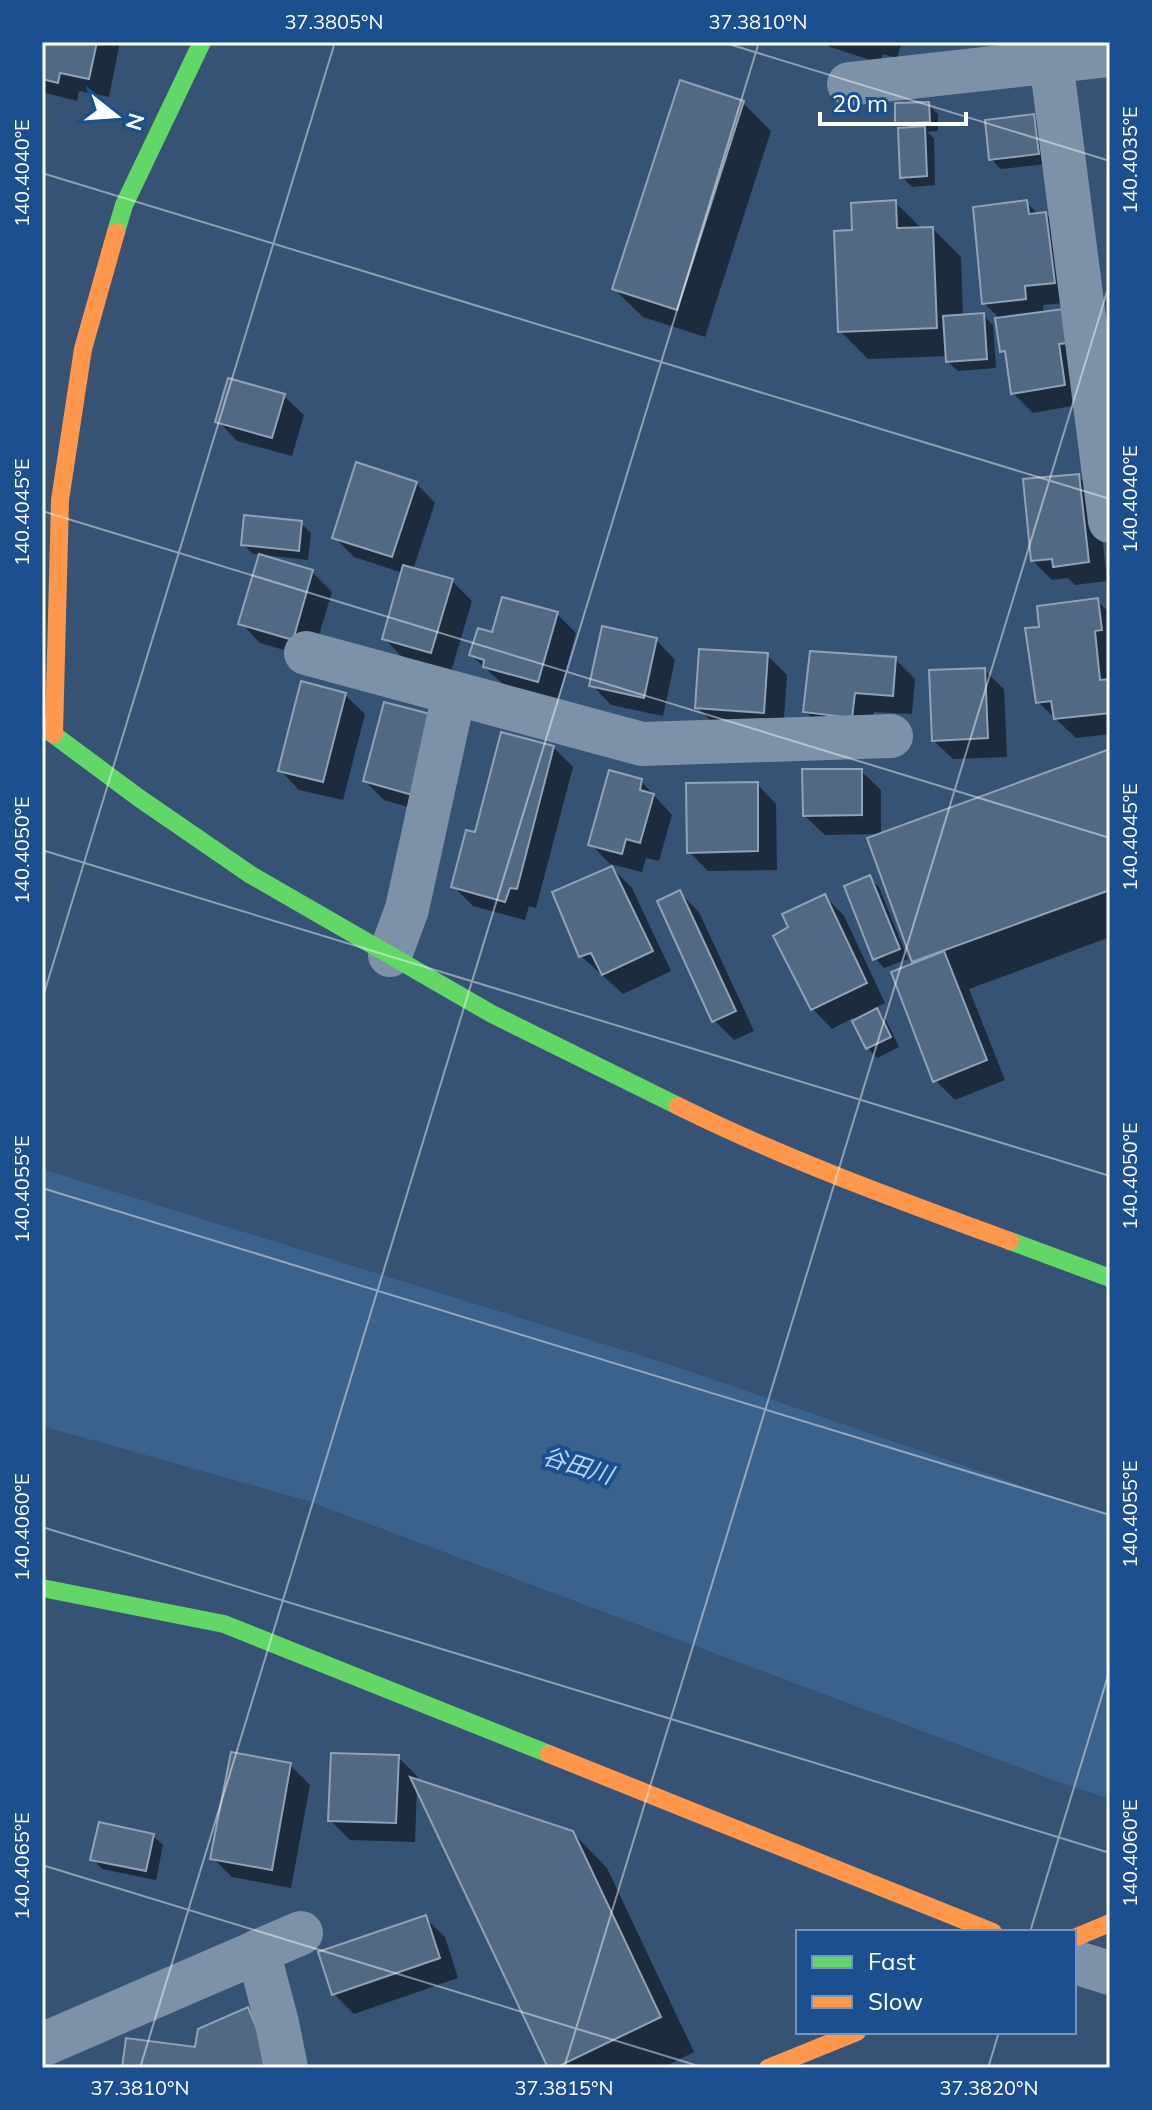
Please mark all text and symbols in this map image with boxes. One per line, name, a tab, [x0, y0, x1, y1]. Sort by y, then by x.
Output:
text: 37.3805°N	[285, 9, 383, 34]
text: 37.3810°N	[709, 9, 807, 34]
north arrow	[76, 76, 156, 156]
scale bar	[820, 76, 966, 126]
text: 20 m	[832, 88, 888, 118]
text: 140.4035°E	[1117, 106, 1142, 214]
text: N	[119, 110, 151, 134]
text: 140.4040°E	[9, 119, 34, 227]
text: 140.4040°E	[1117, 445, 1142, 553]
text: 140.4045°E	[9, 458, 34, 566]
text: 140.4045°E	[1117, 783, 1142, 891]
text: 140.4050°E	[9, 796, 34, 904]
text: 140.4050°E	[1117, 1122, 1142, 1230]
text: 140.4055°E	[9, 1135, 34, 1243]
water label: 谷田川	[539, 1440, 620, 1491]
text: 140.4055°E	[1117, 1460, 1142, 1568]
text: 140.4060°E	[9, 1473, 34, 1581]
text: 140.4060°E	[1117, 1799, 1142, 1907]
text: 140.4065°E	[9, 1812, 34, 1920]
legend	[796, 1930, 1076, 2034]
text: Fast	[868, 1946, 916, 1976]
text: Slow	[868, 1986, 923, 2016]
text: 37.3810°N	[91, 2075, 189, 2100]
text: 37.3815°N	[515, 2075, 613, 2100]
text: 37.3820°N	[940, 2075, 1038, 2100]

